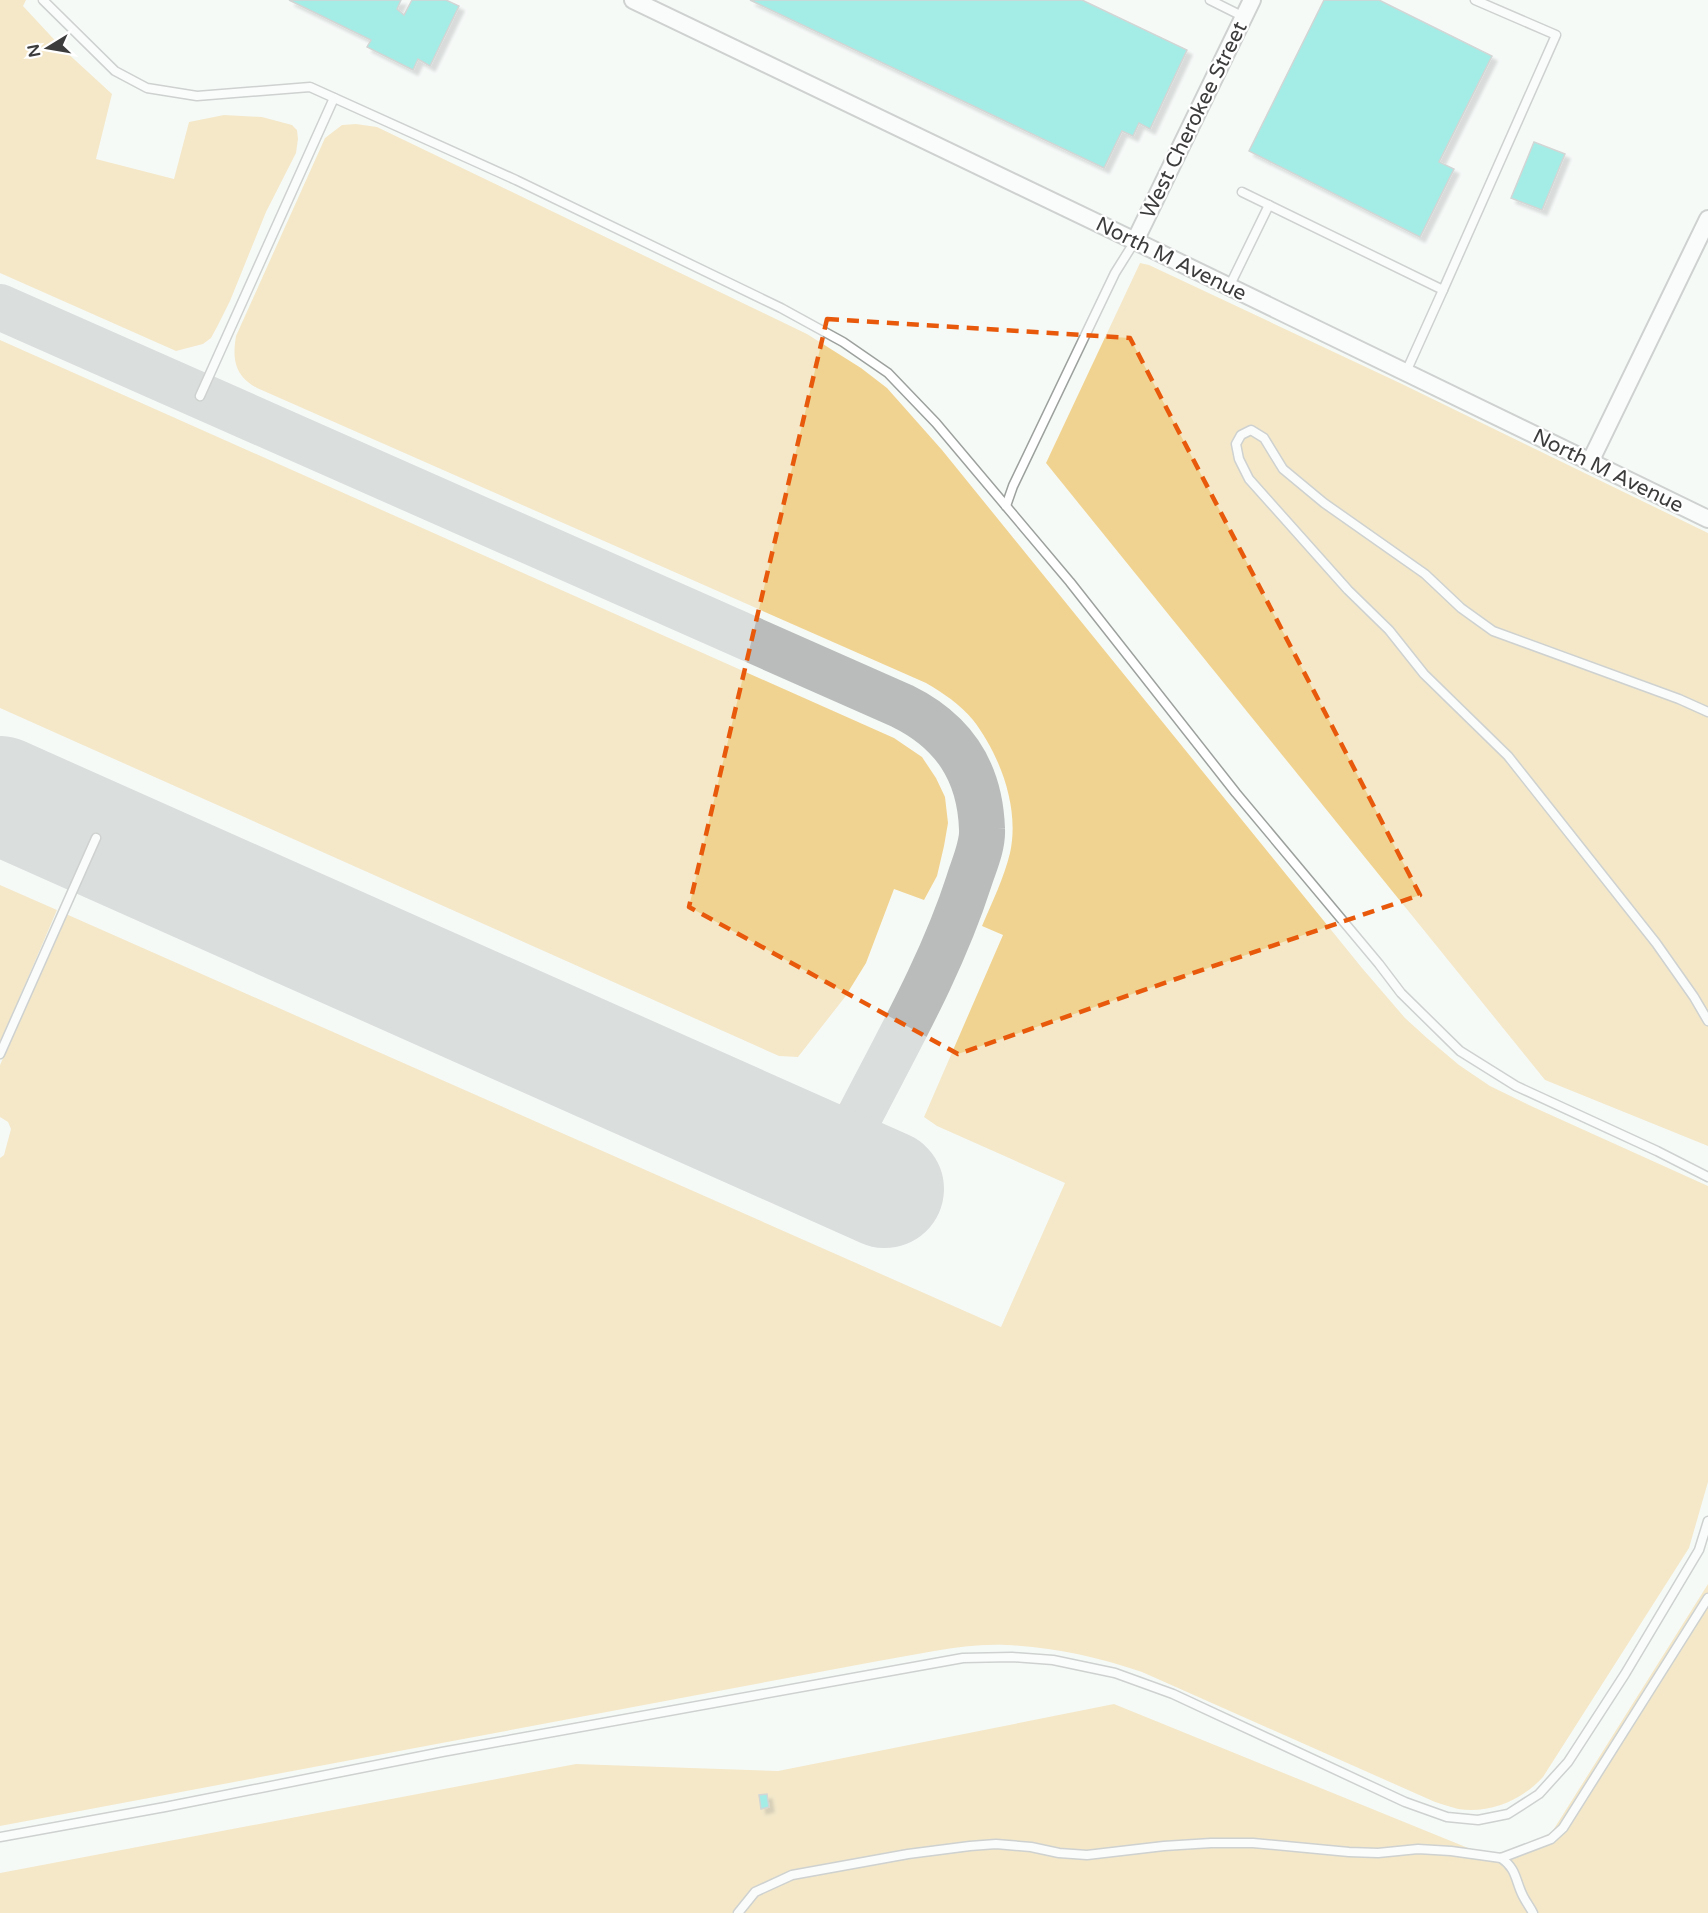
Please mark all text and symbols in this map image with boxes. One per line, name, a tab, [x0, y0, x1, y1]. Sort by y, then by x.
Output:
street label: West Cherokee Street	[1135, 17, 1253, 223]
north arrow	[18, 18, 78, 78]
text: N	[23, 42, 45, 59]
street label: North M Avenue	[1092, 212, 1251, 306]
street label: North M Avenue	[1529, 424, 1688, 518]

